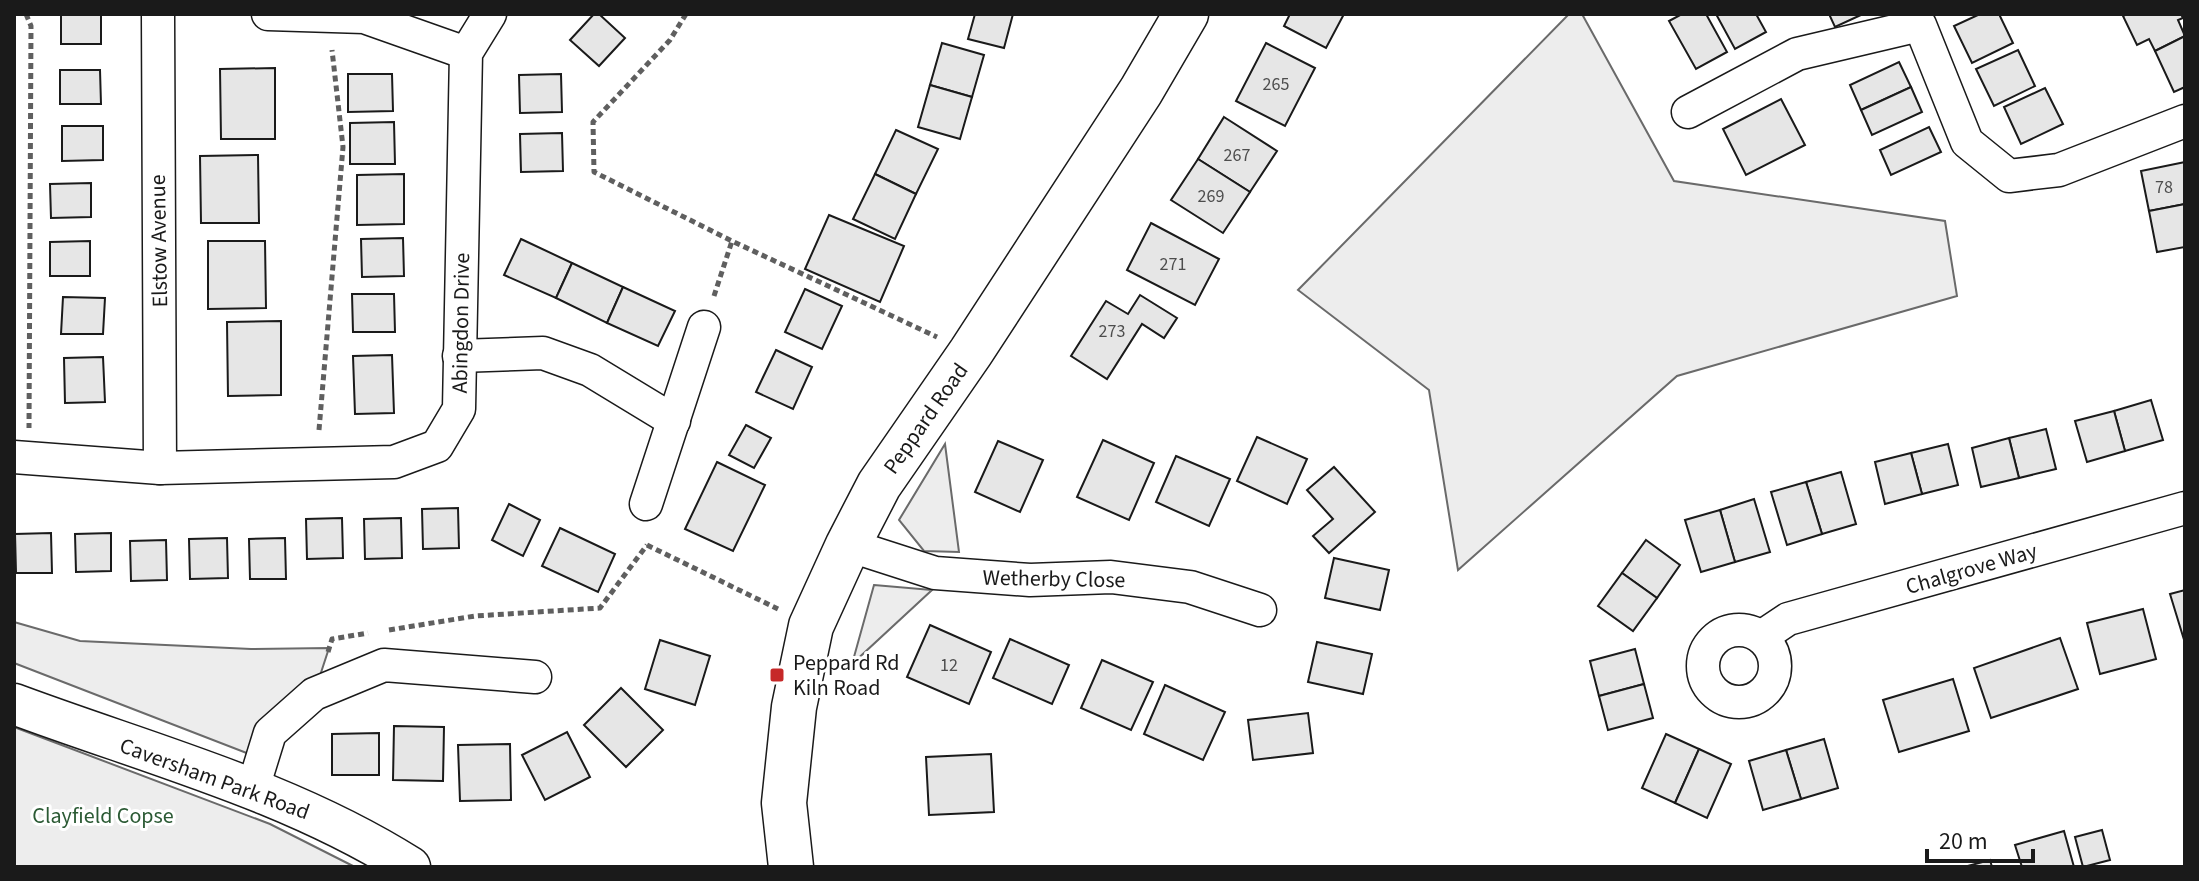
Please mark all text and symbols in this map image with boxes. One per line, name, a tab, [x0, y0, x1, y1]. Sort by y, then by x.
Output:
house number: 265	[1263, 72, 1289, 97]
house number: 267	[1224, 143, 1250, 168]
street label: Elstow Avenue	[142, 174, 176, 308]
house number: 78	[2155, 175, 2173, 200]
house number: 269	[1198, 184, 1224, 209]
street label: Abingdon Drive	[444, 252, 478, 394]
house number: 271	[1160, 252, 1186, 277]
house number: 273	[1099, 319, 1125, 344]
street label: Peppard Road	[876, 356, 976, 481]
street label: Chalgrove Way	[1902, 535, 2041, 603]
street label: Wetherby Close	[982, 562, 1126, 596]
place label: Peppard Rd Kiln Road	[793, 647, 900, 704]
house number: 12	[940, 653, 958, 678]
marker: Peppard Rd Kiln Road	[768, 666, 786, 684]
street label: Caversham Park Road	[115, 730, 314, 828]
park label: Clayfield Copse	[32, 800, 174, 832]
scale bar	[1927, 813, 2033, 863]
text: 20 m	[1939, 824, 1988, 859]

